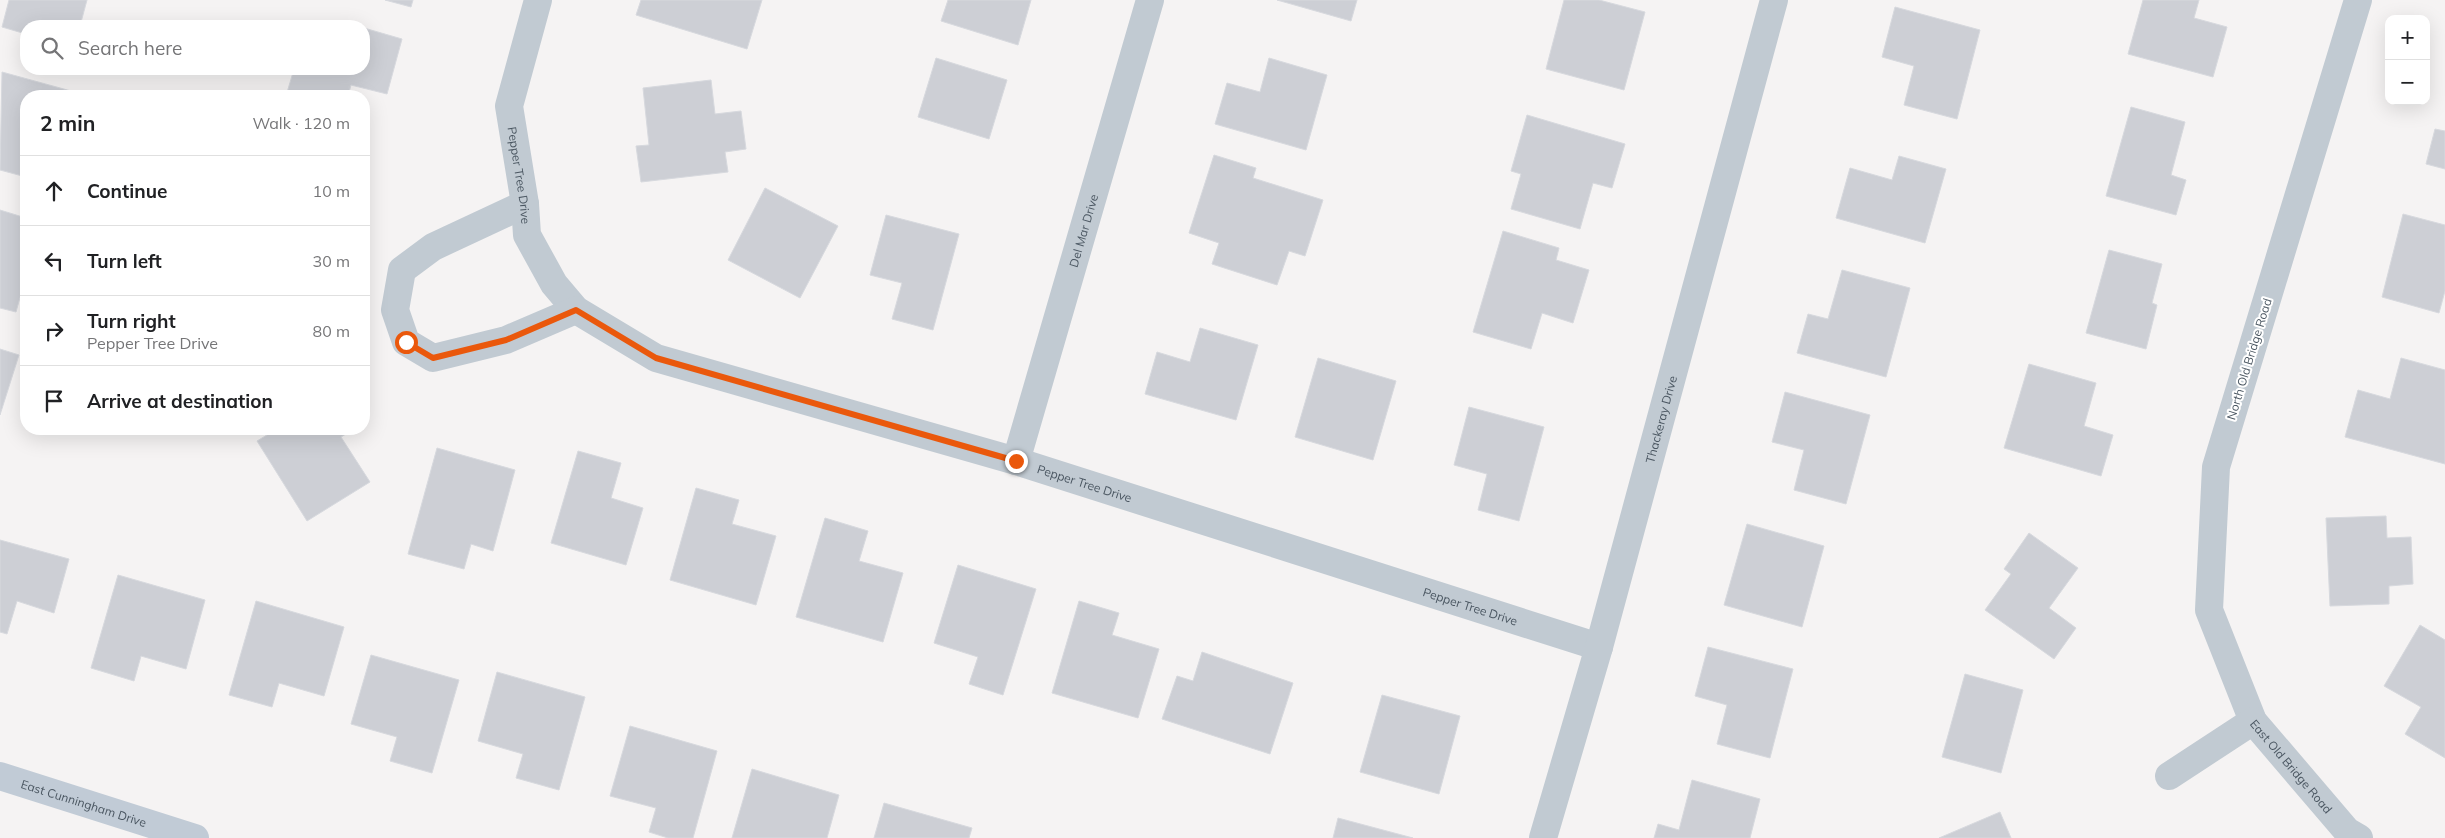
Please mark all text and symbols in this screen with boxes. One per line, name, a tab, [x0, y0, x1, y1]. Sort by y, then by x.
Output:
map controls	[2385, 15, 2430, 105]
button: +	[2385, 15, 2430, 60]
search box	[20, 20, 370, 75]
icon: search	[38, 34, 66, 62]
text: Search here	[78, 36, 182, 60]
button: −	[2385, 60, 2430, 105]
text: 2 min	[40, 110, 95, 136]
text: Walk · 120 m	[252, 113, 350, 133]
street label: Pepper Tree Drive	[505, 125, 534, 224]
icon: ahead	[40, 177, 68, 205]
text: Continue	[87, 179, 167, 203]
text: 10 m	[313, 181, 350, 201]
street label: Del Mar Drive	[1065, 192, 1101, 269]
icon: left	[40, 247, 68, 275]
text: Turn left	[87, 249, 162, 273]
text: 30 m	[313, 251, 350, 271]
street label: North Old Bridge Road	[2223, 296, 2275, 422]
text: Turn right	[87, 309, 176, 333]
icon: right	[40, 317, 68, 345]
text: 80 m	[313, 321, 350, 341]
route start	[395, 331, 418, 354]
text: Pepper Tree Drive	[87, 333, 218, 353]
street label: Thackeray Drive	[1642, 374, 1680, 465]
icon: arrive	[40, 387, 68, 415]
text: Arrive at destination	[87, 389, 273, 413]
route end	[1005, 450, 1028, 473]
street label: Pepper Tree Drive	[1035, 461, 1134, 505]
street label: Pepper Tree Drive	[1421, 584, 1520, 628]
street label: East Old Bridge Road	[2247, 716, 2336, 816]
street label: East Cunningham Drive	[19, 776, 148, 830]

